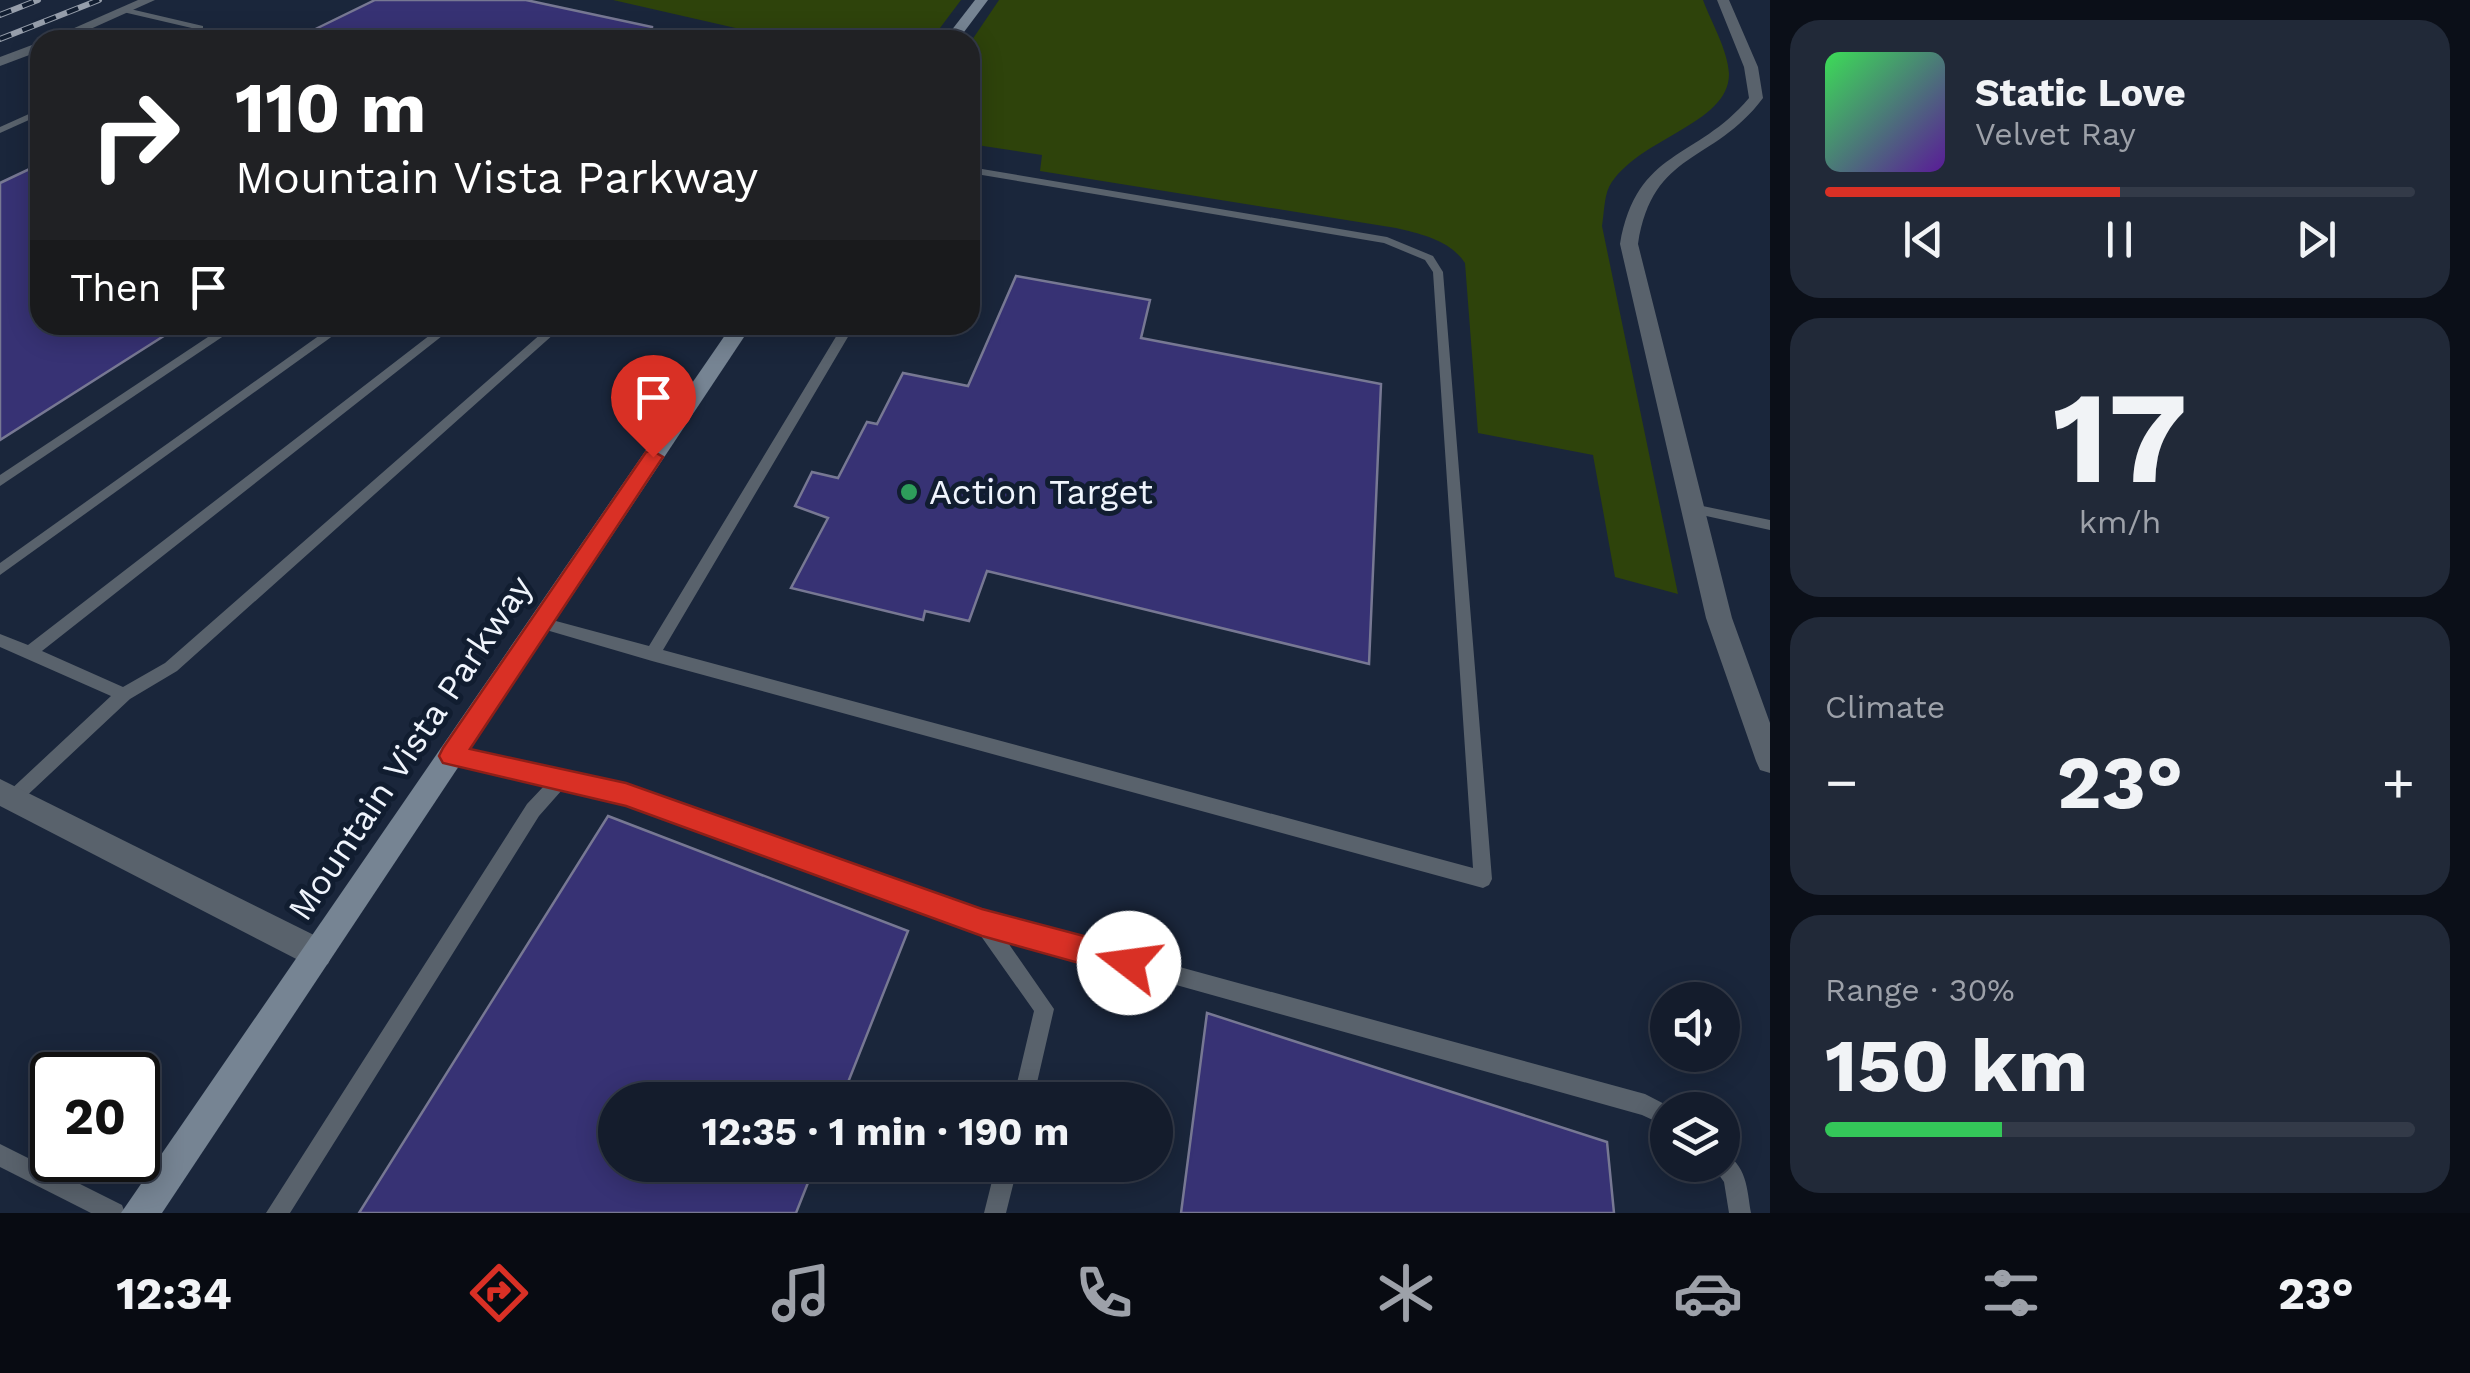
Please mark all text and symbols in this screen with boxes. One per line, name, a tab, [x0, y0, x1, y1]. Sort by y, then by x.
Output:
text: 110 m	[235, 67, 426, 149]
icon: right	[70, 70, 200, 200]
text: Static Love	[1975, 71, 2186, 115]
text: Velvet Ray	[1975, 115, 2136, 153]
text: Mountain Vista Parkway	[235, 151, 758, 204]
icon: previous	[1896, 212, 1951, 267]
icon: pause	[2092, 212, 2147, 267]
icon: next	[2289, 212, 2344, 267]
icon: arrive	[181, 260, 236, 315]
text: Then	[70, 266, 161, 310]
pin	[611, 355, 696, 458]
text: 17	[2052, 361, 2188, 514]
icon: arrive	[626, 370, 681, 425]
place label: Action Target	[929, 471, 1153, 513]
marker: Action Target	[898, 481, 920, 503]
text: km/h	[2079, 503, 2161, 541]
street label: Mountain Vista Parkway	[279, 568, 541, 928]
text: Climate	[1825, 688, 1945, 726]
text: 23°	[2057, 738, 2183, 826]
text: −	[1825, 750, 1858, 814]
text: +	[2382, 750, 2415, 814]
position arrow	[1077, 911, 1181, 1015]
text: Range · 30%	[1825, 971, 2015, 1009]
map controls	[1650, 982, 1740, 1182]
button: sound	[1650, 982, 1740, 1072]
text: 150 km	[1825, 1021, 2088, 1109]
speed limit sign: 20	[30, 1052, 160, 1182]
button: layers	[1650, 1092, 1740, 1182]
text: 12:35 · 1 min · 190 m	[702, 1110, 1069, 1154]
icon: directions	[464, 1258, 534, 1328]
icon: music	[766, 1258, 836, 1328]
icon: phone	[1069, 1258, 1139, 1328]
icon: climate	[1371, 1258, 1441, 1328]
icon: car	[1673, 1258, 1743, 1328]
icon: filters	[1976, 1258, 2046, 1328]
text: 12:34	[116, 1267, 232, 1320]
text: 23°	[2278, 1267, 2354, 1320]

